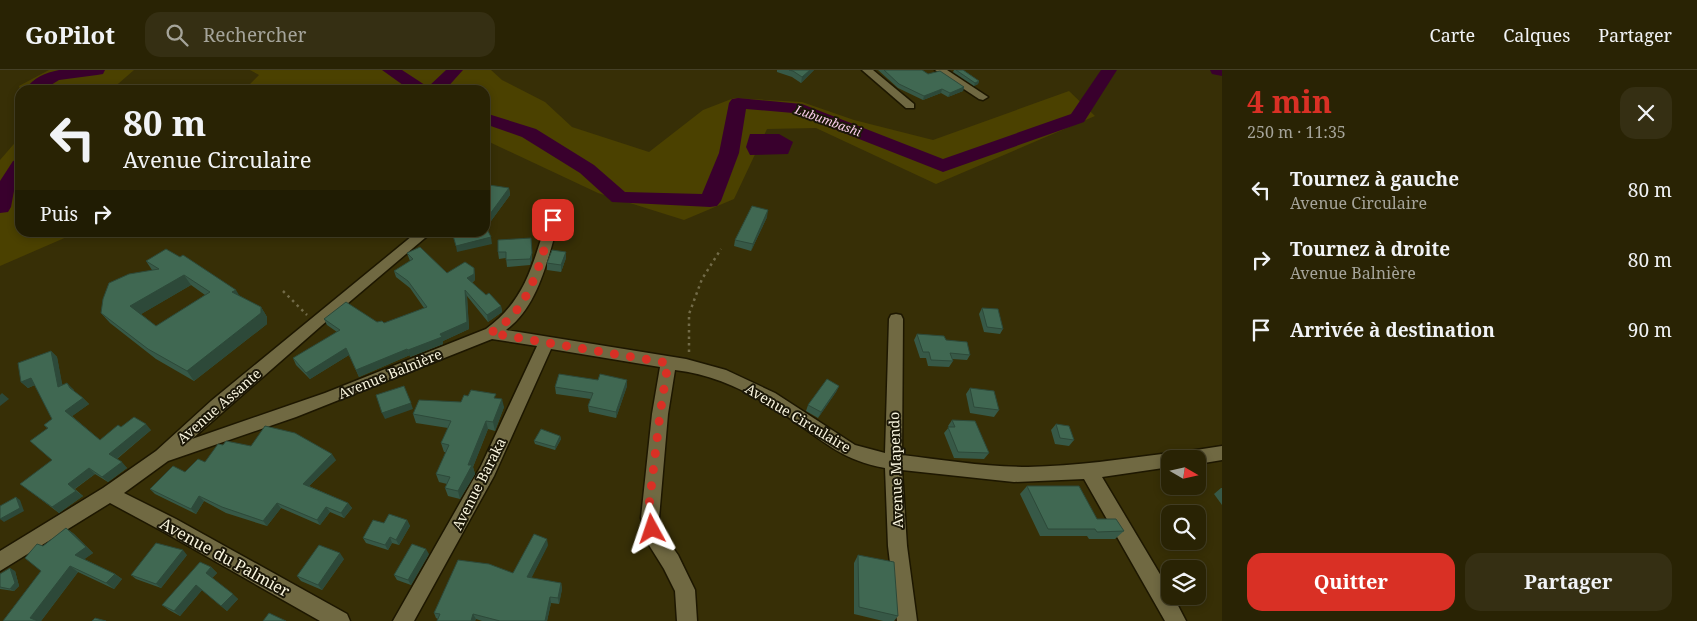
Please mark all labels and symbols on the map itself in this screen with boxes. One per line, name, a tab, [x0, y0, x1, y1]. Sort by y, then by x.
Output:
water label: Lubumbashi	[792, 100, 864, 141]
pin	[532, 199, 574, 241]
street label: Avenue Balnière	[335, 344, 444, 403]
street label: Avenue Assante	[173, 364, 265, 447]
street label: Avenue Circulaire	[742, 379, 855, 457]
street label: Avenue Mapendo	[884, 411, 907, 529]
street label: Avenue Baraka	[447, 434, 510, 533]
north arrow	[1161, 450, 1206, 495]
position arrow	[625, 502, 677, 554]
street label: Avenue du Palmier	[156, 512, 294, 602]

